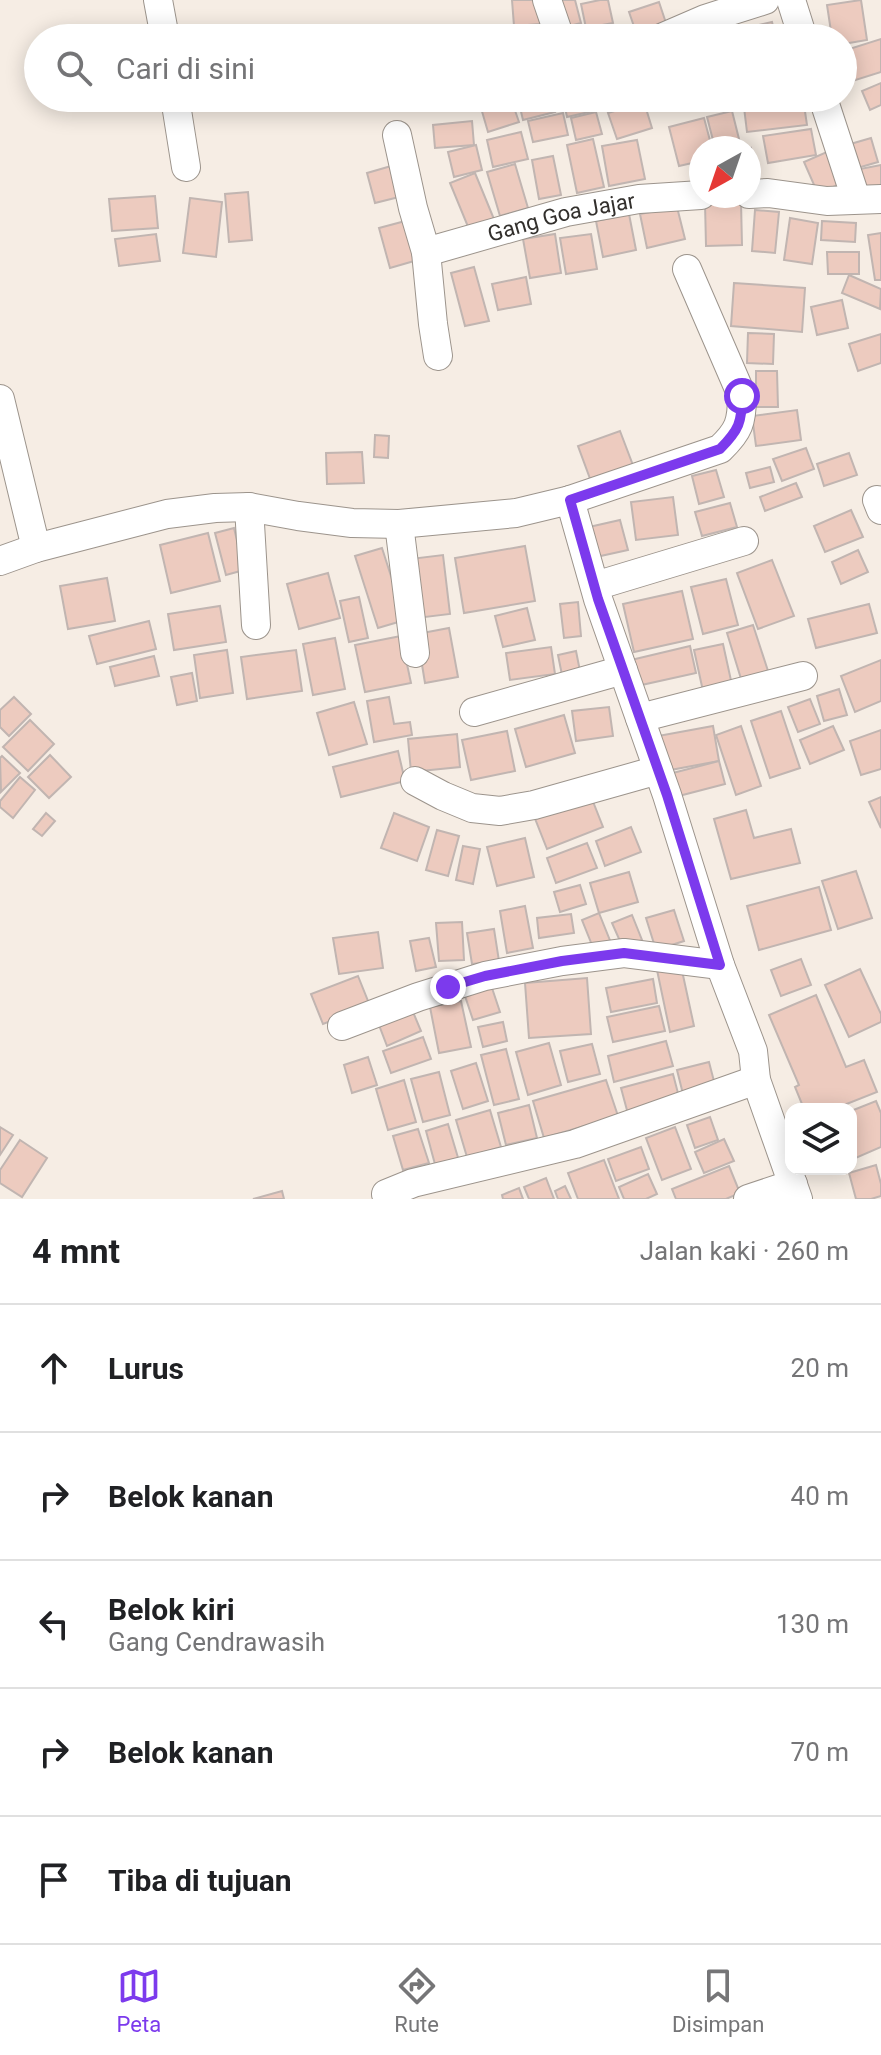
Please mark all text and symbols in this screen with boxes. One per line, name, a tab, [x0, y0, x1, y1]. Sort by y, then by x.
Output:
search box	[24, 24, 857, 112]
icon: search	[52, 46, 96, 90]
text: Cari di sini	[116, 51, 255, 86]
north arrow	[689, 136, 761, 208]
street label: Gang Goa Jajar	[485, 187, 637, 246]
route start	[724, 378, 760, 414]
route end	[430, 969, 466, 1005]
map controls	[785, 1103, 857, 1175]
button: layers	[785, 1103, 857, 1175]
text: 4 mnt	[32, 1231, 120, 1271]
text: Jalan kaki · 260 m	[640, 1236, 849, 1266]
icon: ahead	[32, 1346, 76, 1390]
text: Lurus	[108, 1351, 184, 1386]
text: 20 m	[791, 1353, 849, 1383]
icon: right	[32, 1474, 76, 1518]
text: Belok kanan	[108, 1479, 273, 1514]
text: 40 m	[791, 1481, 849, 1511]
text: Belok kiri	[108, 1592, 235, 1627]
icon: left	[32, 1602, 76, 1646]
text: 130 m	[776, 1609, 849, 1639]
text: Gang Cendrawasih	[108, 1627, 325, 1657]
icon: right	[32, 1730, 76, 1774]
text: Belok kanan	[108, 1735, 273, 1770]
text: 70 m	[791, 1737, 849, 1767]
icon: arrive	[32, 1858, 76, 1902]
text: Tiba di tujuan	[108, 1863, 292, 1898]
tab: Peta	[117, 1964, 161, 2037]
tab: Rute	[394, 1964, 439, 2037]
tab: Disimpan	[672, 1964, 764, 2037]

